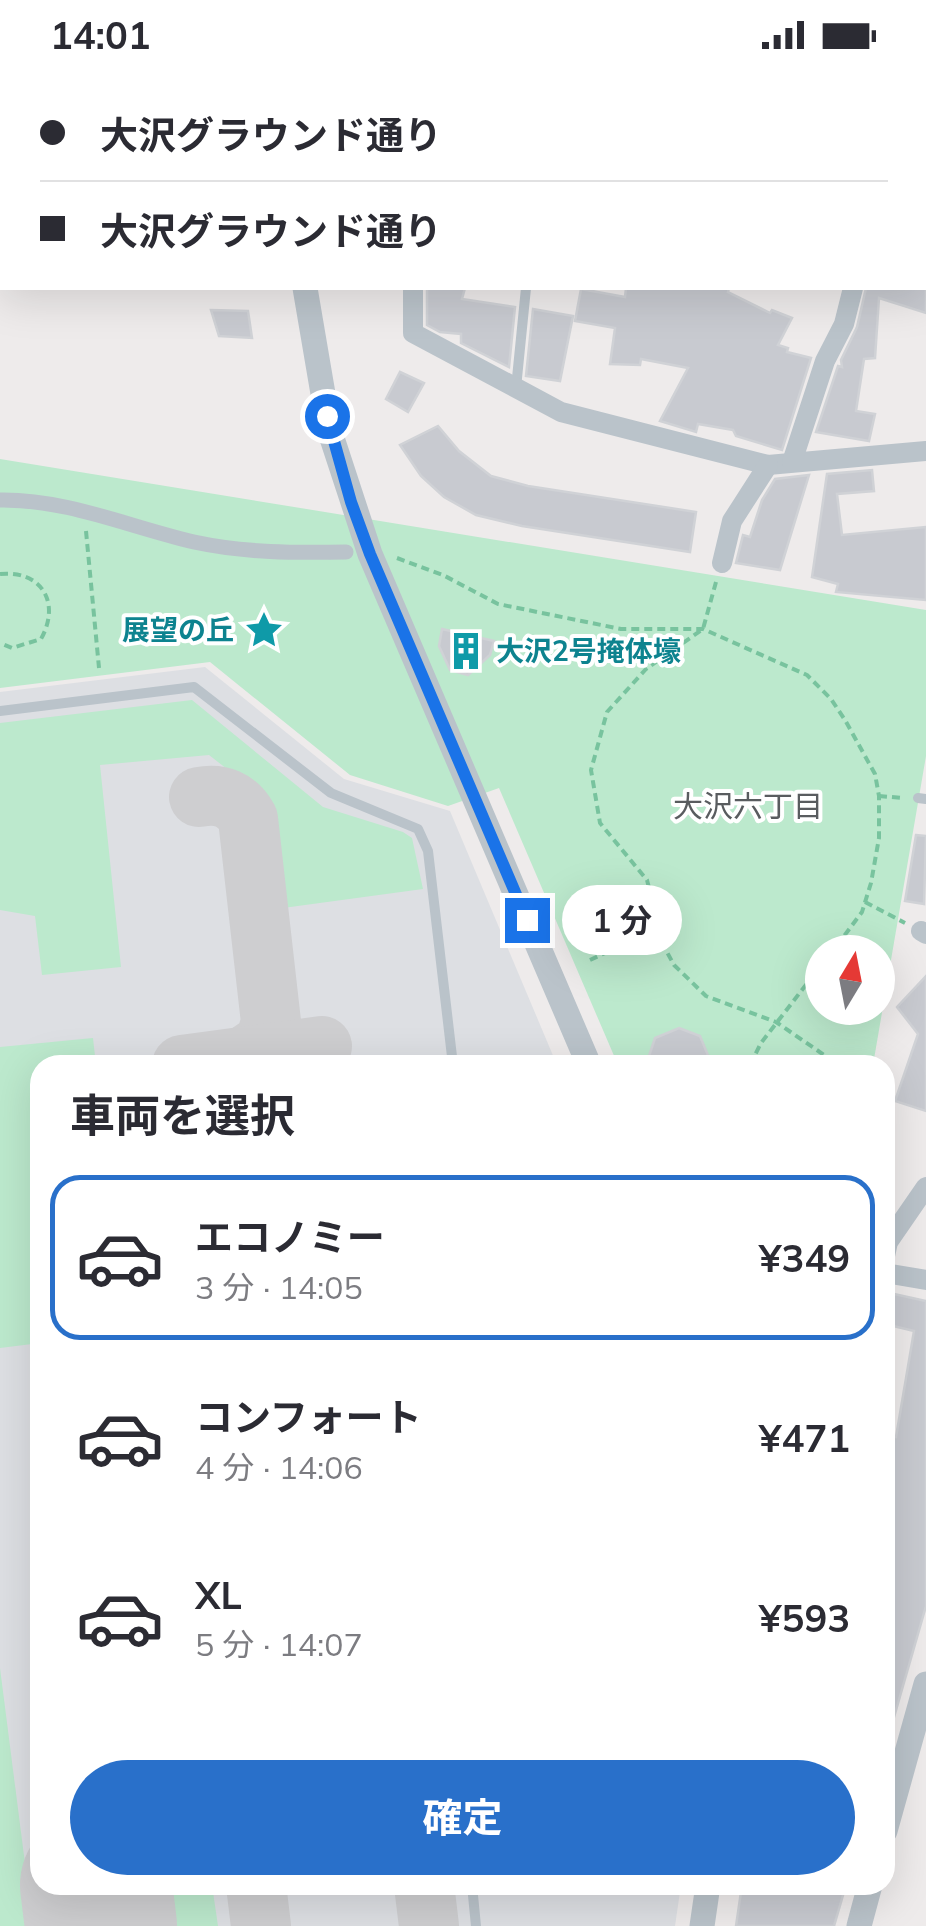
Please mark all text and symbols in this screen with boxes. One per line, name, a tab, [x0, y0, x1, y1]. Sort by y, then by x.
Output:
text: 14:01	[50, 11, 151, 59]
text: 大沢グラウンド通り	[100, 111, 442, 159]
text: 大沢グラウンド通り	[100, 207, 442, 255]
route start	[305, 394, 350, 439]
place icon: 展望の丘	[243, 609, 285, 651]
place label: 展望の丘	[122, 612, 234, 647]
building icon: 大沢2号掩体壕	[445, 630, 487, 672]
place label: 大沢2号掩体壕	[496, 633, 681, 668]
district label: 大沢六丁目	[673, 787, 823, 825]
callout: 1 分	[562, 885, 682, 955]
route end	[505, 898, 550, 943]
text: 1 分	[592, 900, 652, 940]
north arrow	[805, 935, 895, 1025]
map controls	[805, 935, 895, 1025]
text: 車両を選択	[70, 1087, 295, 1143]
icon: car	[75, 1213, 165, 1303]
text: エコノミー	[195, 1213, 385, 1261]
text: ¥349	[759, 1234, 850, 1282]
text: 3 分 · 14:05	[195, 1267, 363, 1307]
icon: car	[75, 1393, 165, 1483]
text: コンフォート	[195, 1393, 422, 1441]
text: ¥471	[759, 1414, 850, 1462]
text: 4 分 · 14:06	[195, 1447, 363, 1487]
text: XL	[195, 1571, 242, 1619]
icon: car	[75, 1573, 165, 1663]
text: ¥593	[759, 1594, 850, 1642]
text: 5 分 · 14:07	[195, 1624, 363, 1664]
button: 確定	[70, 1760, 855, 1875]

